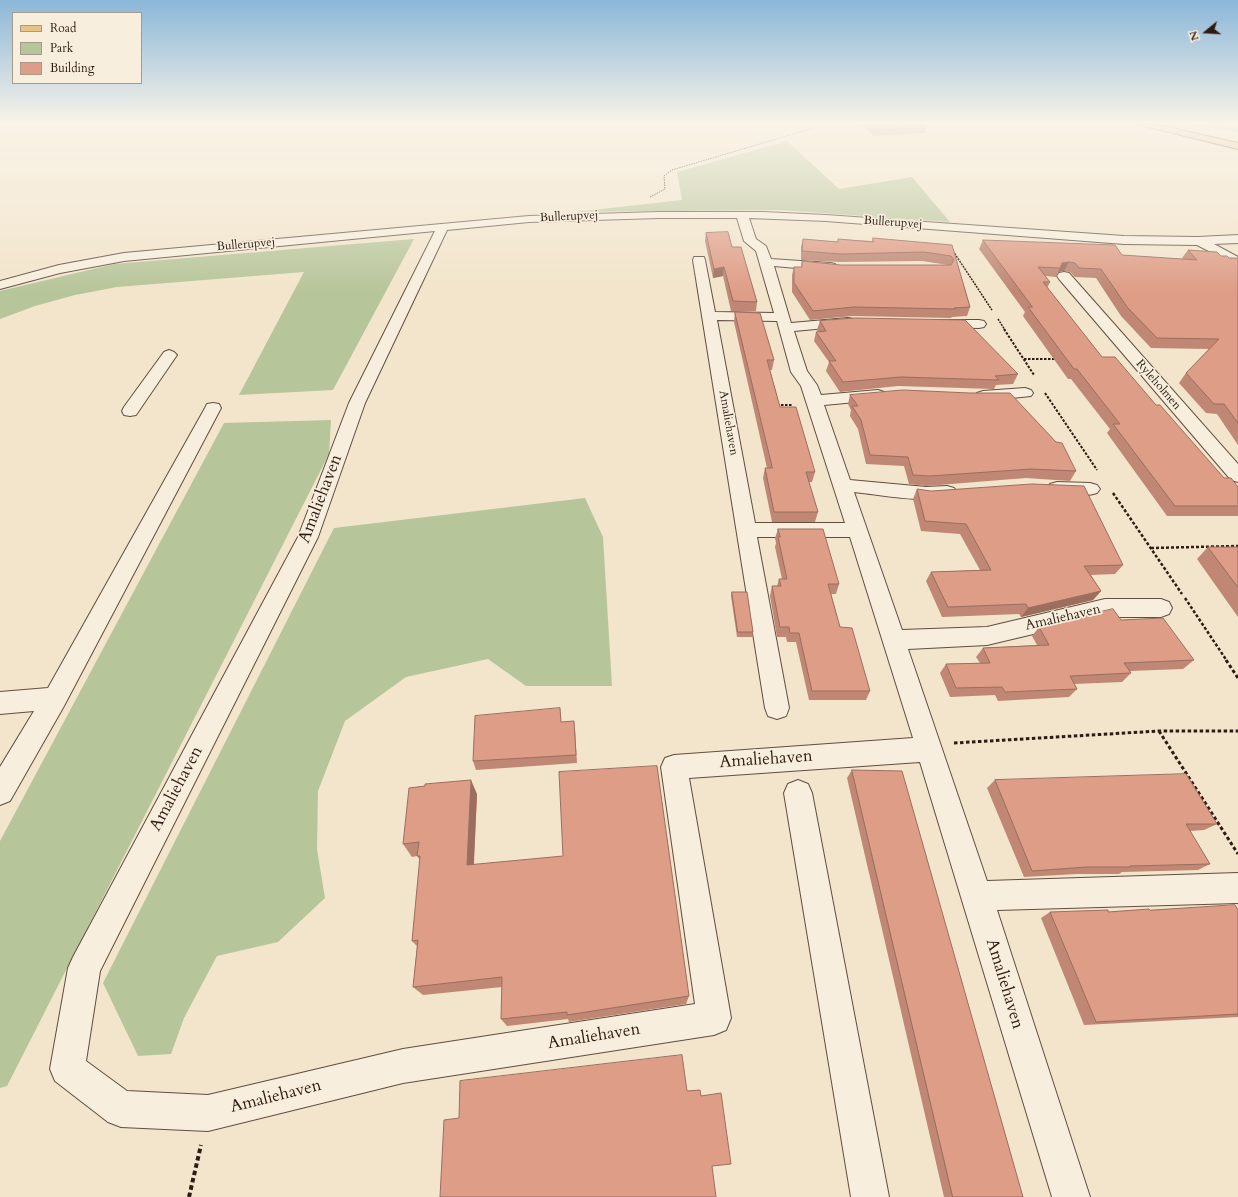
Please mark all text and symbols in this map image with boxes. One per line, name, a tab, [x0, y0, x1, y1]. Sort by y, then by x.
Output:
legend	[12, 12, 142, 84]
north arrow	[1186, 12, 1226, 52]
text: Road	[50, 20, 76, 36]
text: N	[1186, 29, 1203, 43]
text: Park	[50, 40, 73, 56]
text: Building	[50, 60, 94, 76]
street label: Bullerupvej	[539, 208, 599, 226]
street label: Bullerupvej	[863, 214, 923, 232]
street label: Bullerupvej	[216, 235, 276, 255]
street label: Ryleholmen	[1132, 357, 1184, 413]
street label: Amaliehaven	[715, 389, 741, 457]
street label: Amaliehaven	[295, 452, 347, 546]
street label: Amaliehaven	[1024, 601, 1102, 635]
street label: Amaliehaven	[146, 743, 208, 835]
street label: Amaliehaven	[719, 747, 813, 773]
street label: Amaliehaven	[981, 936, 1027, 1032]
street label: Amaliehaven	[546, 1020, 642, 1054]
street label: Amaliehaven	[228, 1076, 324, 1118]

